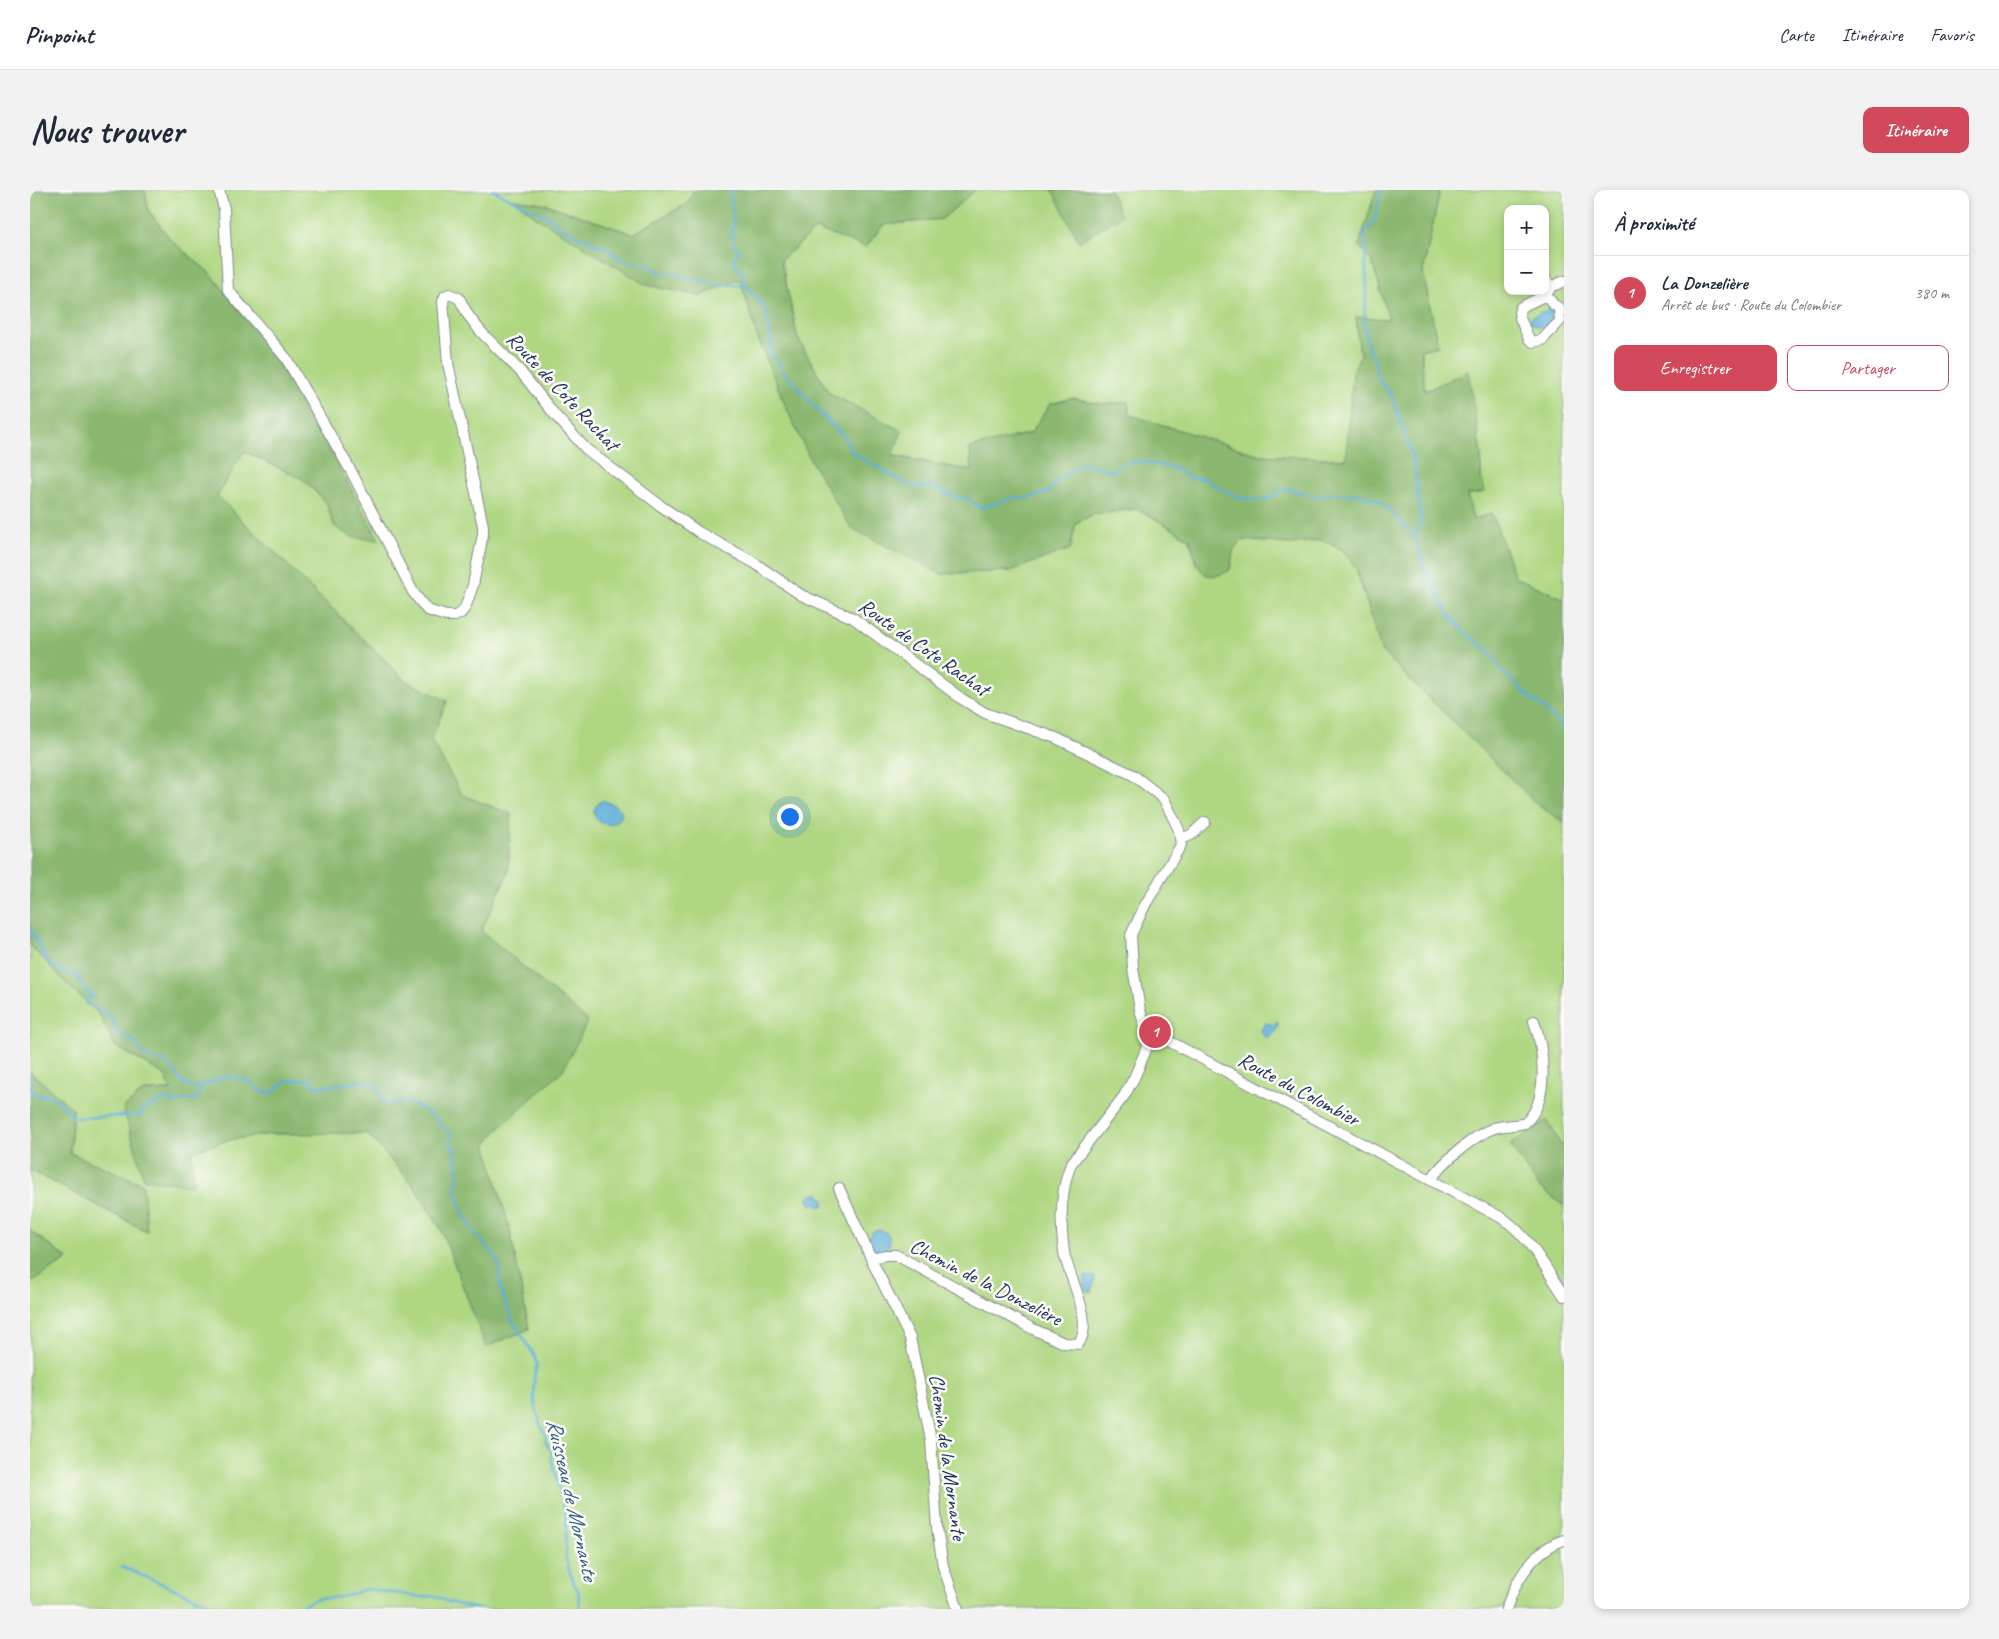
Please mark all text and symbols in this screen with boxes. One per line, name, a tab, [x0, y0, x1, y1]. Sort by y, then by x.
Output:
text: Pinpoint	[25, 20, 94, 50]
text: Carte	[1779, 24, 1814, 46]
text: Itinéraire	[1842, 24, 1903, 46]
text: Favoris	[1931, 24, 1974, 46]
button: Itinéraire	[1863, 107, 1969, 153]
text: Nous trouver	[30, 108, 184, 153]
map controls	[1504, 205, 1549, 295]
button: +	[1504, 205, 1549, 250]
text: À proximité	[1614, 210, 1694, 236]
button: −	[1504, 250, 1549, 295]
text: La Donzelière	[1661, 271, 1748, 295]
text: 1	[1626, 283, 1634, 303]
text: 380 m	[1915, 283, 1949, 303]
text: Arrêt de bus · Route du Colombier	[1661, 295, 1841, 315]
street label: Route de Cote Rachat	[501, 326, 627, 458]
button: Enregistrer	[1614, 345, 1777, 391]
button: Partager	[1787, 345, 1949, 391]
street label: Route de Cote Rachat	[854, 592, 997, 703]
your location	[777, 804, 803, 830]
pin: 1	[1139, 1013, 1171, 1051]
street label: Route du Colombier	[1234, 1046, 1365, 1133]
street label: Chemin de la Donzelière	[906, 1233, 1068, 1332]
street label: Chemin de la Mornante	[923, 1372, 973, 1544]
water label: Ruisseau de Mornante	[540, 1416, 605, 1585]

